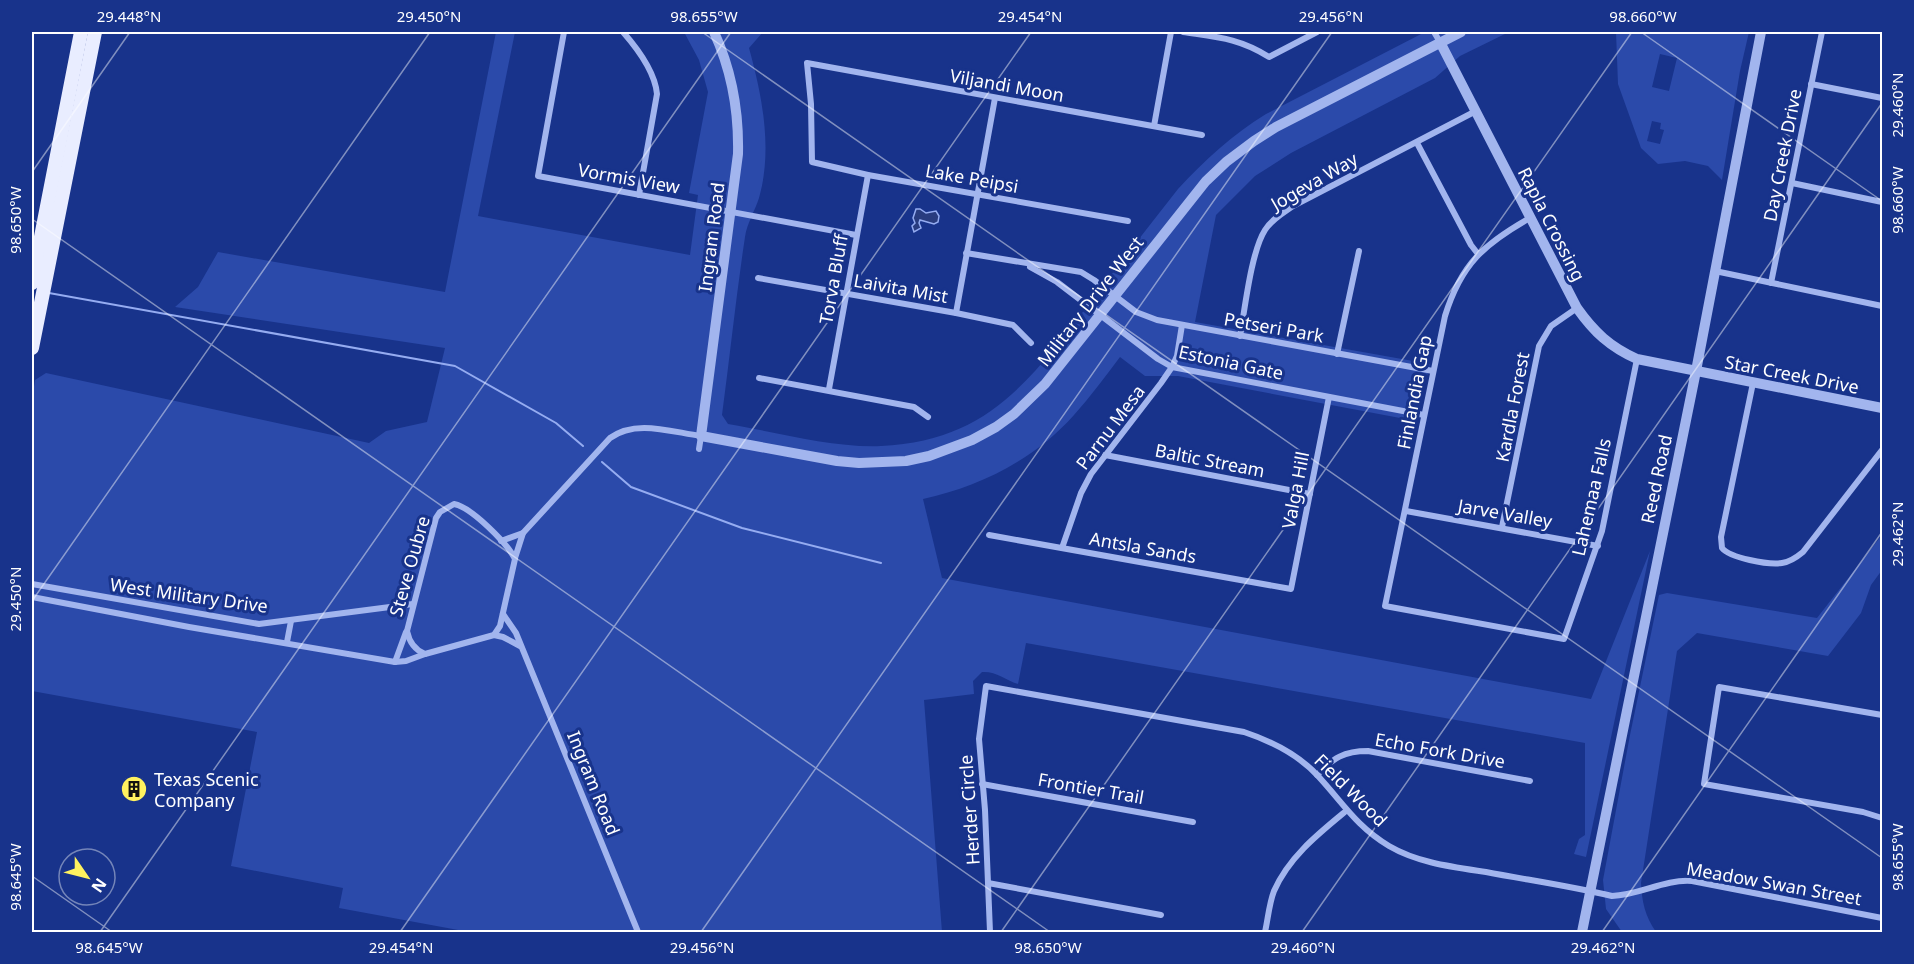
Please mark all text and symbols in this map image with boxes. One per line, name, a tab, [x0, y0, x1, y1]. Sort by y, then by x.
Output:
text: 29.448°N	[97, 6, 161, 26]
text: 29.450°N	[397, 6, 461, 26]
text: 98.655°W	[670, 6, 738, 26]
text: 29.454°N	[998, 6, 1062, 26]
text: 29.456°N	[1299, 6, 1363, 26]
text: 98.660°W	[1609, 6, 1677, 26]
street label: Viljandi Moon	[948, 63, 1066, 107]
text: 29.460°N	[1887, 73, 1907, 137]
street label: Day Creek Drive	[1757, 87, 1807, 223]
street label: Jogeva Way	[1265, 146, 1362, 216]
street label: Vormis View	[576, 157, 682, 199]
street label: Lake Peipsi	[924, 158, 1020, 198]
street label: Rapla Crossing	[1513, 163, 1591, 285]
text: 98.660°W	[1887, 166, 1907, 234]
street label: Ingram Road	[692, 181, 730, 293]
text: 98.650°W	[5, 186, 25, 254]
street label: Torva Bluff	[813, 231, 853, 326]
street label: Military Drive West	[1032, 231, 1149, 371]
street label: Laivita Mist	[852, 268, 951, 308]
street label: Petseri Park	[1222, 306, 1326, 348]
street label: Finlandia Gap	[1391, 333, 1437, 451]
street label: Estonia Gate	[1176, 339, 1286, 385]
street label: Star Creek Drive	[1723, 349, 1861, 399]
street label: Kardla Forest	[1490, 350, 1535, 464]
street label: Parnu Mesa	[1070, 380, 1150, 474]
street label: Reed Road	[1635, 432, 1677, 526]
street label: Lahemaa Falls	[1566, 436, 1616, 558]
street label: Baltic Stream	[1153, 438, 1267, 482]
street label: Valga Hill	[1276, 449, 1314, 531]
street label: Jarve Valley	[1454, 493, 1555, 533]
text: 29.462°N	[1887, 502, 1907, 566]
street label: Steve Oubre	[383, 513, 435, 619]
street label: Antsla Sands	[1088, 526, 1198, 568]
text: 29.450°N	[5, 567, 25, 631]
street label: West Military Drive	[109, 572, 269, 618]
street label: Ingram Road	[562, 727, 626, 839]
street label: Echo Fork Drive	[1373, 727, 1507, 773]
street label: Field Wood	[1309, 748, 1393, 832]
street label: Herder Circle	[953, 754, 985, 866]
place label: Texas Scenic Company	[154, 767, 259, 812]
street label: Frontier Trail	[1036, 767, 1146, 809]
building icon: Texas Scenic Company	[119, 774, 149, 804]
text: 98.655°W	[1887, 823, 1907, 891]
text: 98.645°W	[5, 843, 25, 911]
north arrow	[57, 847, 117, 907]
street label: Meadow Swan Street	[1685, 856, 1864, 910]
text: N	[87, 874, 112, 897]
text: 98.645°W	[75, 937, 143, 957]
text: 29.454°N	[369, 937, 433, 957]
text: 29.456°N	[670, 937, 734, 957]
text: 98.650°W	[1014, 937, 1082, 957]
text: 29.460°N	[1271, 937, 1335, 957]
text: 29.462°N	[1571, 937, 1635, 957]

